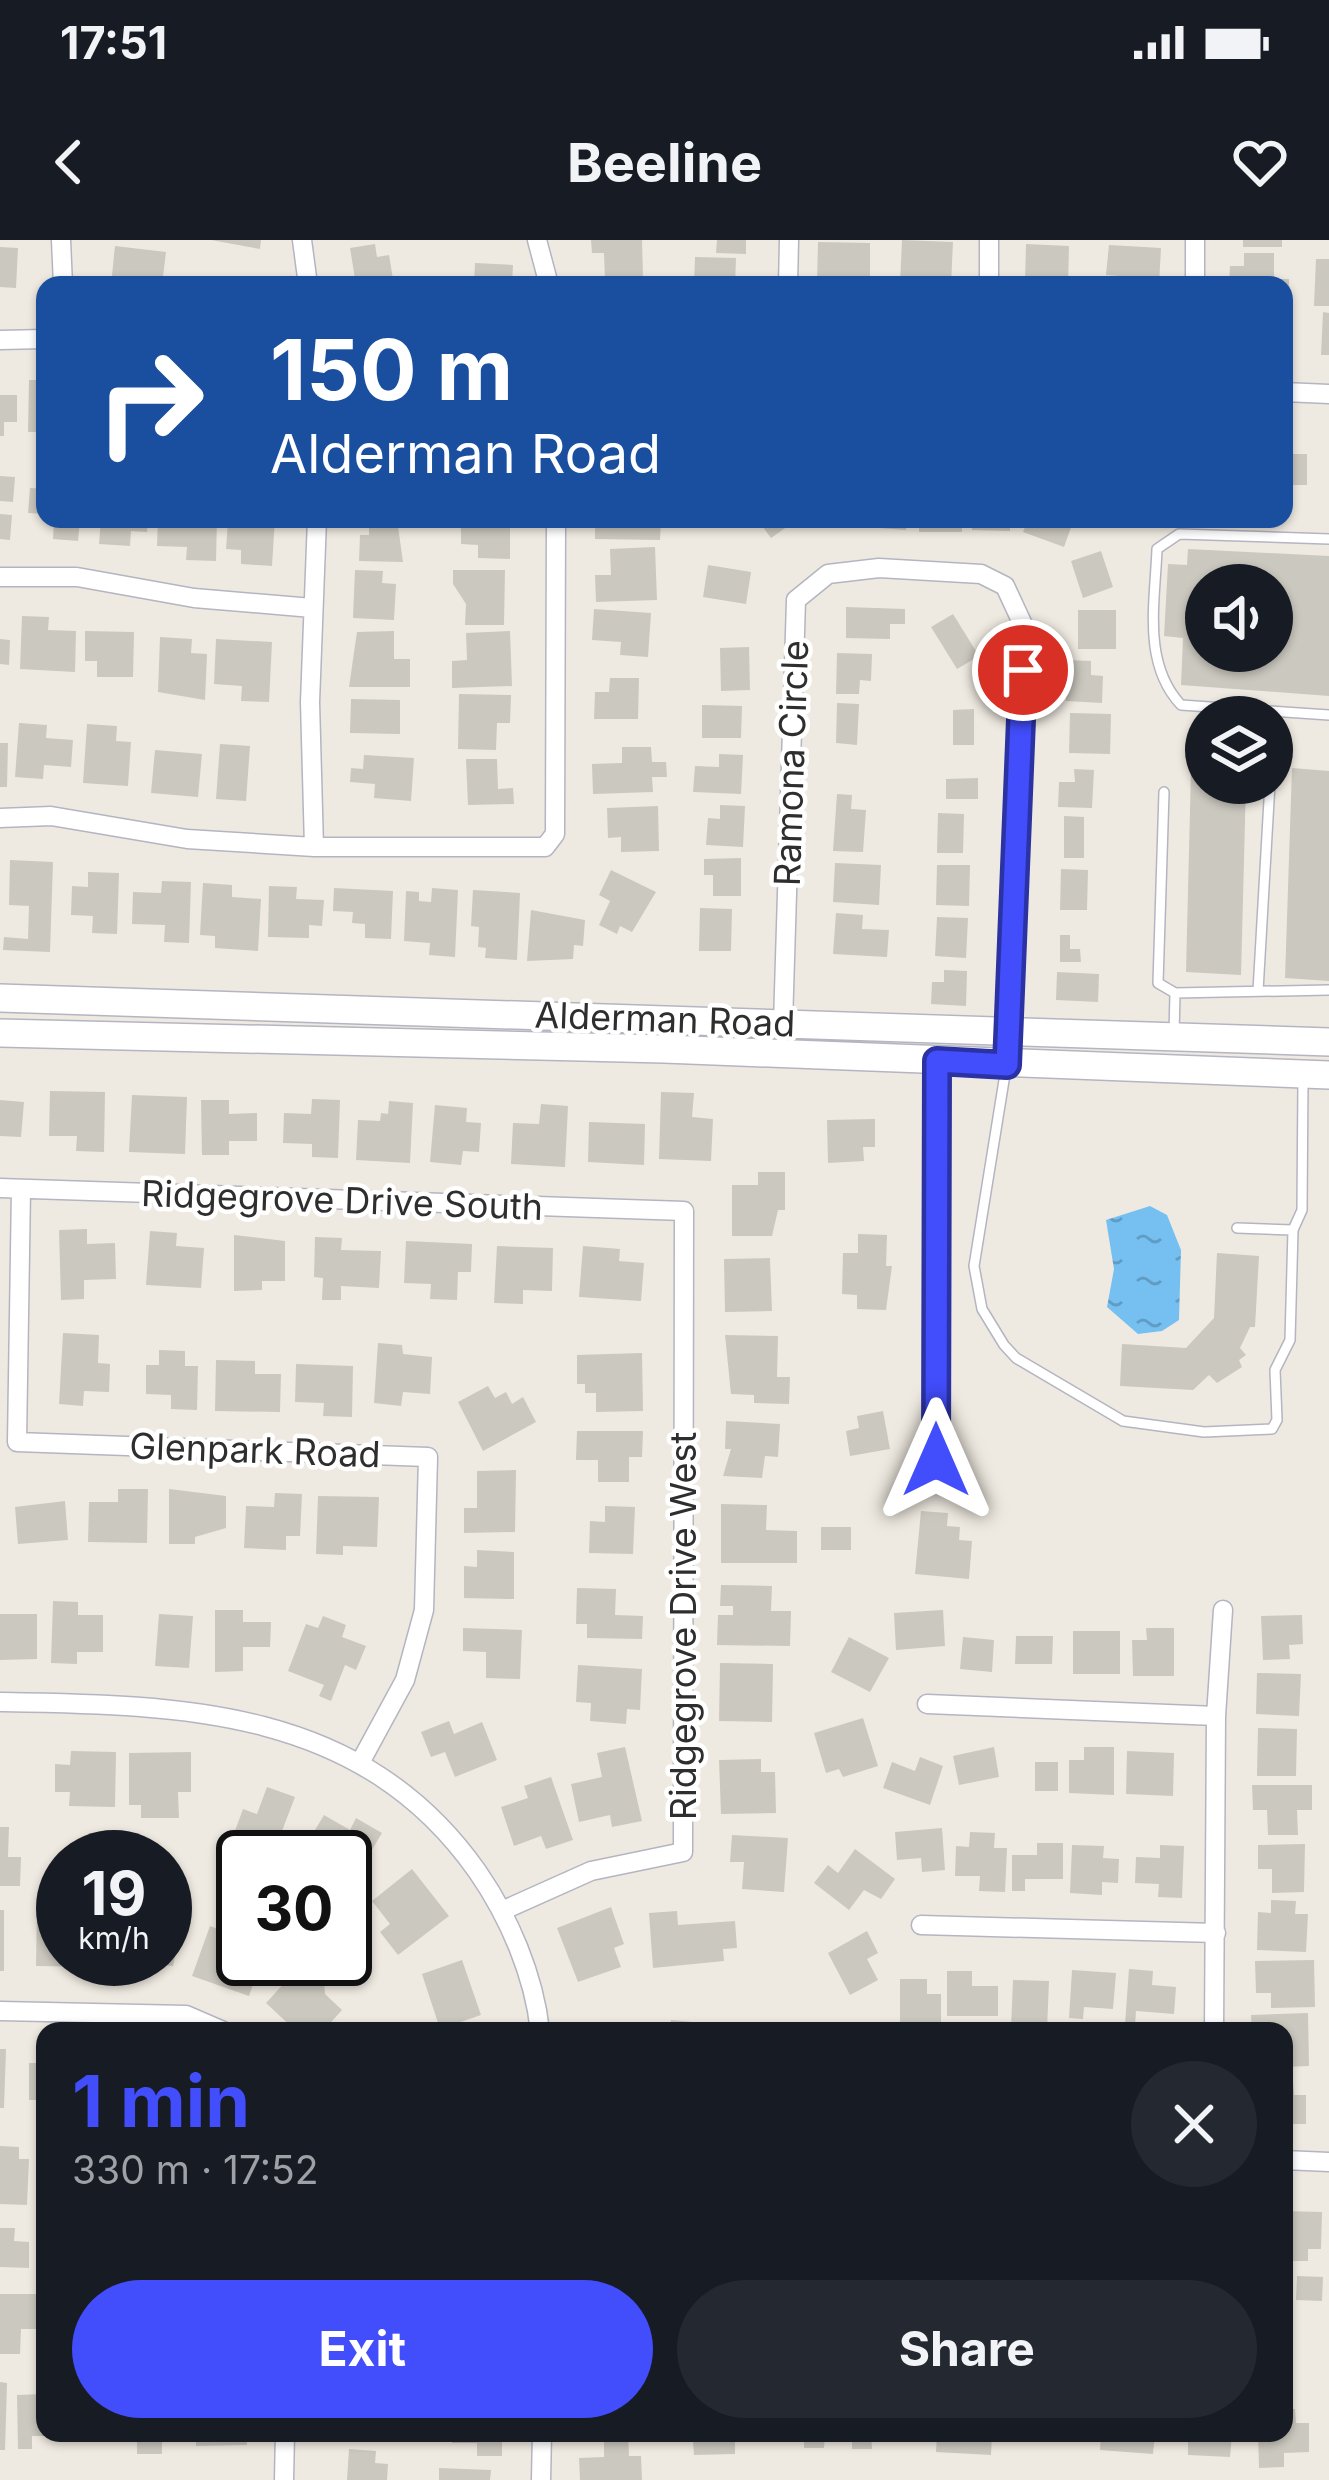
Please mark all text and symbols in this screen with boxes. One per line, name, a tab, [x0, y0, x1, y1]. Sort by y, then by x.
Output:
text: 17:51	[60, 15, 167, 70]
icon: back	[36, 129, 102, 195]
icon: heart	[1227, 129, 1293, 195]
text: Beeline	[567, 130, 762, 195]
text: 150 m	[270, 319, 513, 420]
icon: right	[72, 324, 228, 480]
text: Alderman Road	[270, 421, 661, 486]
map controls	[1185, 564, 1293, 804]
button: sound	[1185, 564, 1293, 672]
pin	[972, 619, 1074, 721]
icon: arrive	[990, 637, 1056, 703]
street label: Ramona Circle	[765, 639, 817, 887]
button: layers	[1185, 696, 1293, 804]
street label: Alderman Road	[534, 992, 796, 1046]
street label: Ridgegrove Drive South	[140, 1171, 544, 1229]
position arrow	[873, 1397, 999, 1523]
street label: Glenpark Road	[129, 1424, 381, 1476]
street label: Ridgegrove Drive West	[661, 1432, 705, 1820]
speed limit sign: 30	[216, 1830, 372, 1986]
text: 19	[82, 1857, 146, 1929]
text: km/h	[78, 1920, 150, 1956]
text: 1 min	[72, 2057, 250, 2144]
button: close	[1131, 2061, 1257, 2187]
text: 330 m · 17:52	[72, 2146, 318, 2193]
button: Exit	[72, 2280, 653, 2418]
button: Share	[677, 2280, 1257, 2418]

